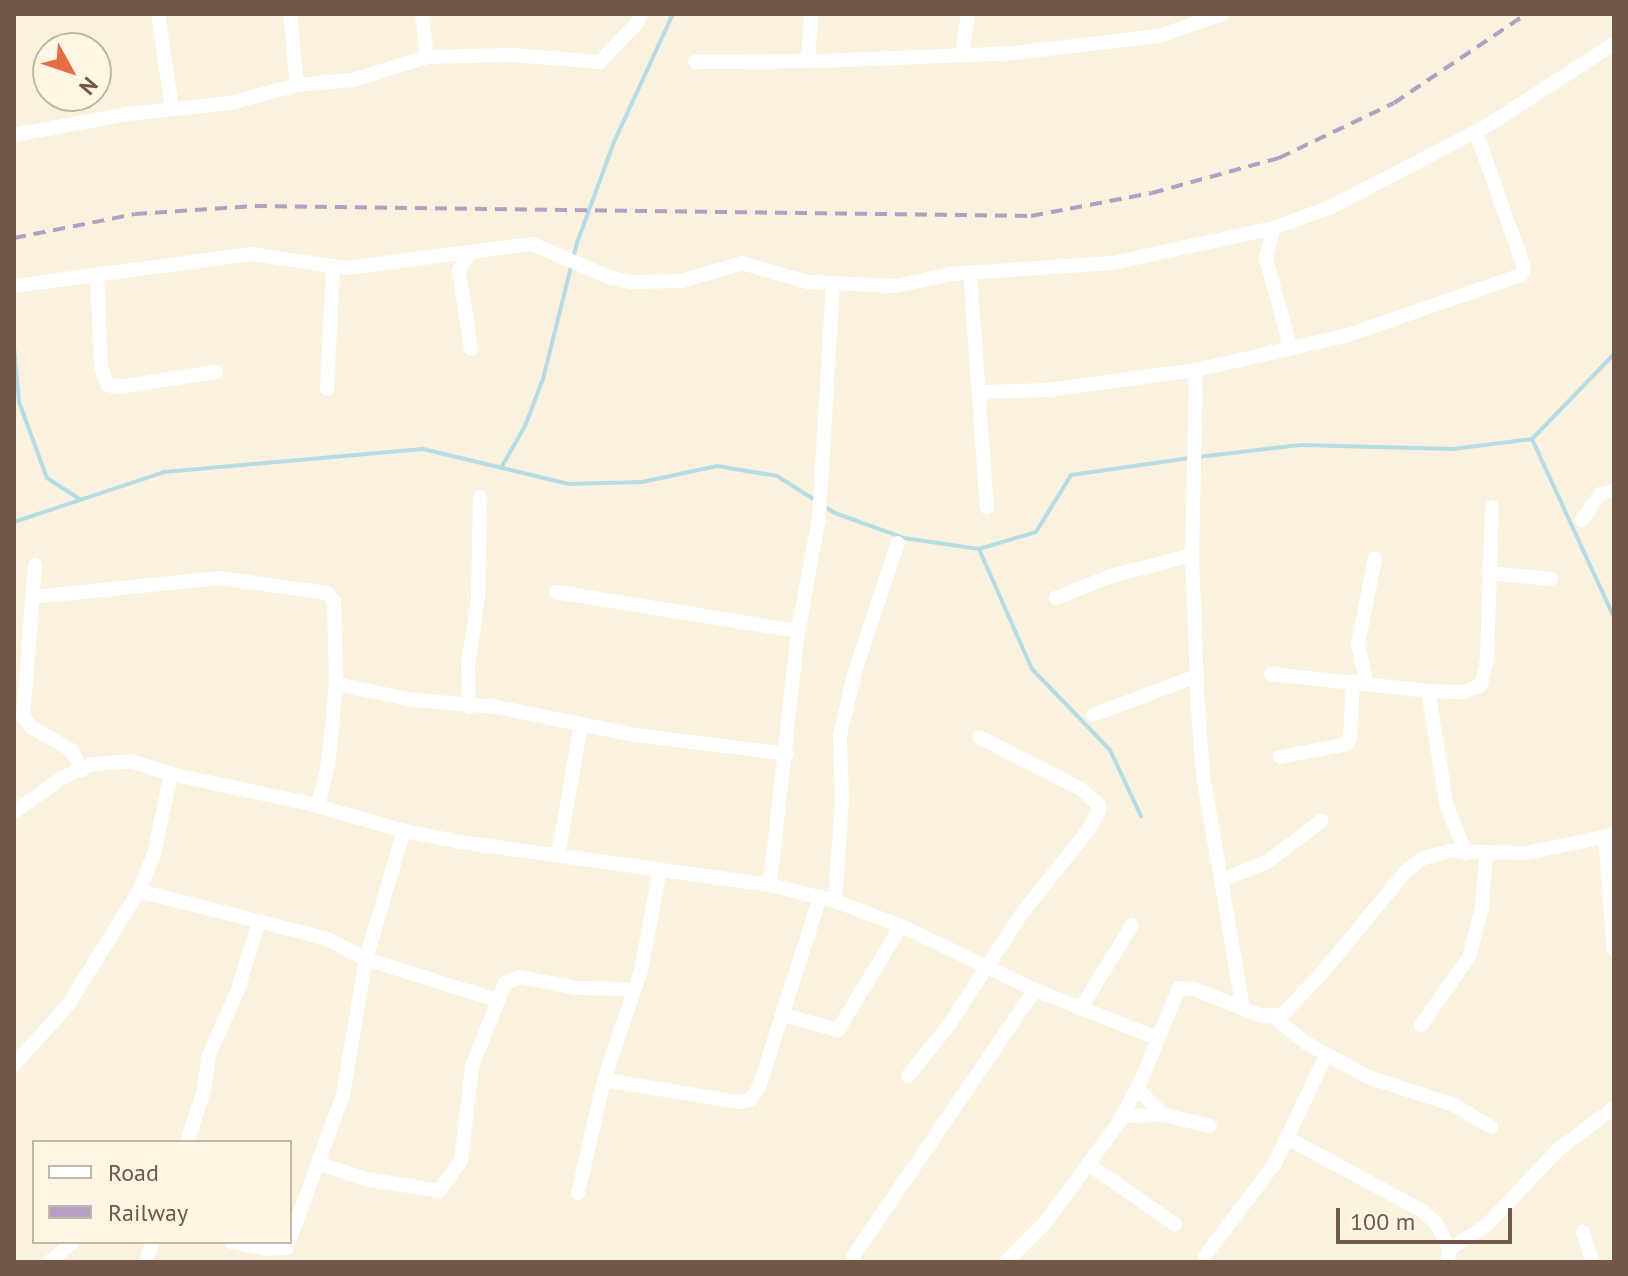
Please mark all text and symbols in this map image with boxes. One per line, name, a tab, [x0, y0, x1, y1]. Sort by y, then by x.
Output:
north arrow	[32, 32, 112, 112]
text: N	[73, 72, 104, 101]
legend	[32, 1140, 292, 1244]
text: Road	[108, 1157, 159, 1188]
scale bar	[1340, 1192, 1516, 1242]
text: Railway	[108, 1197, 188, 1228]
text: 100 m	[1350, 1206, 1415, 1237]

